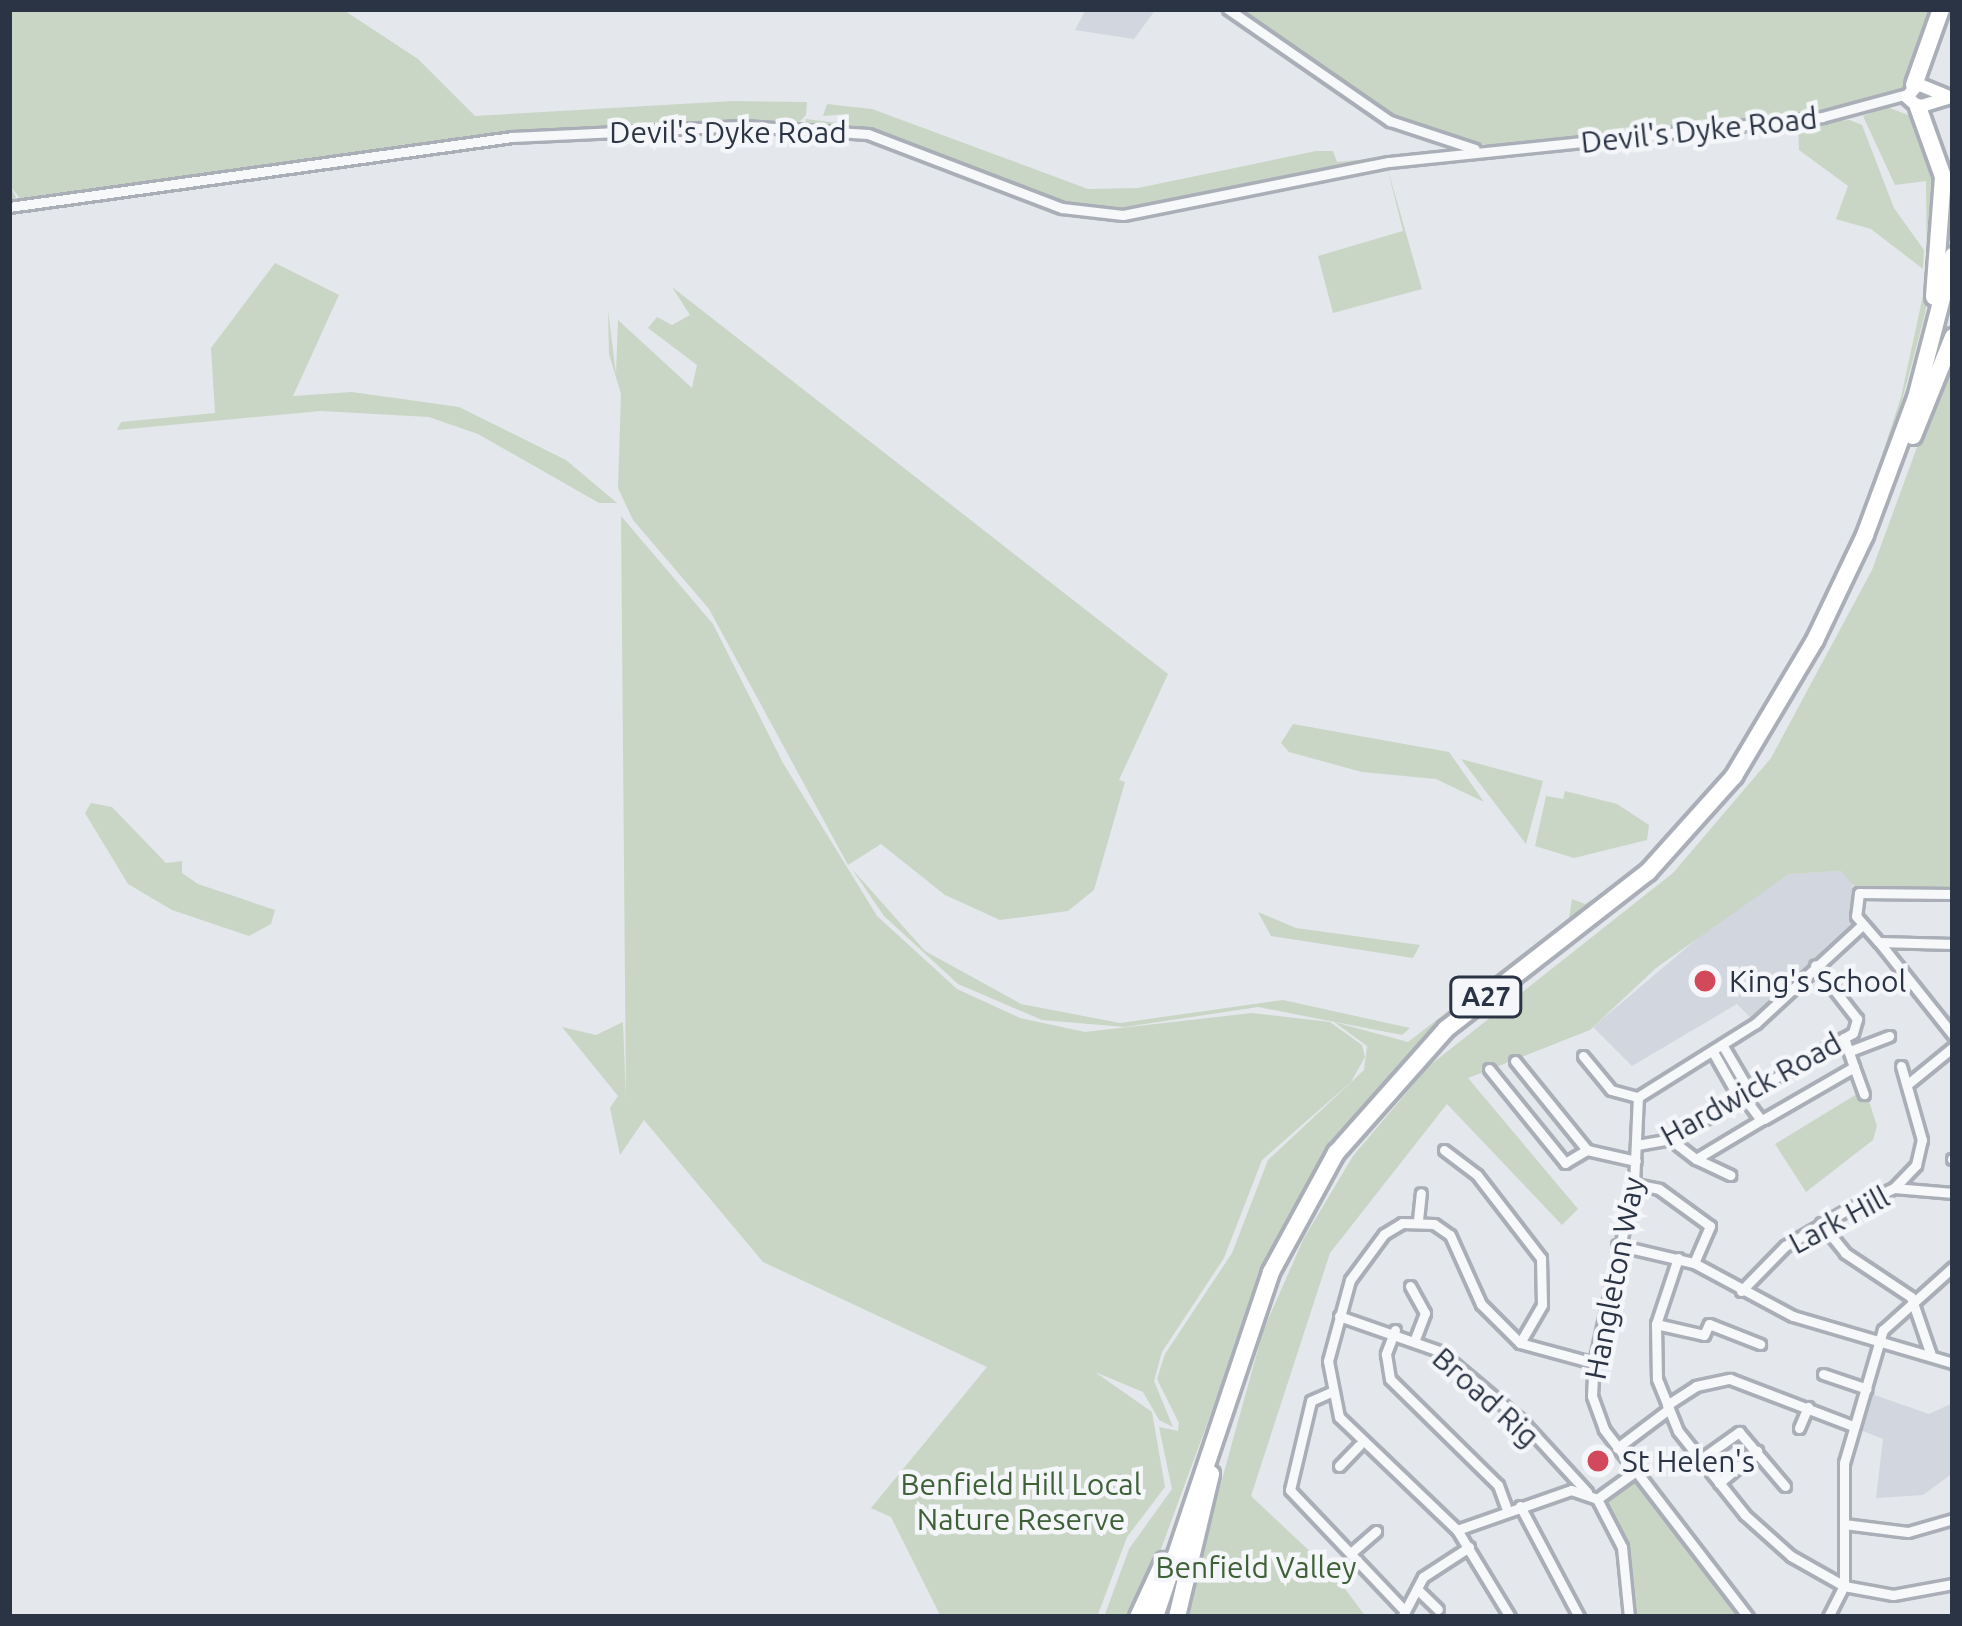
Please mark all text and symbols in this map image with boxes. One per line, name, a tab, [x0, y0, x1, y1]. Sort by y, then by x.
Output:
street label: Devil's Dyke Road	[1579, 100, 1819, 160]
street label: Devil's Dyke Road	[609, 114, 847, 150]
place label: King's School	[1729, 963, 1906, 999]
marker: King's School	[1692, 968, 1718, 994]
road number: A27	[1447, 976, 1525, 1018]
street label: Hardwick Road	[1654, 1025, 1848, 1153]
street label: Hangleton Way	[1577, 1174, 1651, 1382]
street label: Lark Hill	[1783, 1179, 1895, 1261]
street label: Broad Rig	[1425, 1340, 1547, 1454]
place label: St Helen's	[1622, 1443, 1755, 1479]
marker: St Helen's	[1585, 1448, 1611, 1474]
park label: Benfield Hill Local Nature Reserve	[900, 1466, 1142, 1537]
park label: Benfield Valley	[1156, 1549, 1356, 1585]

